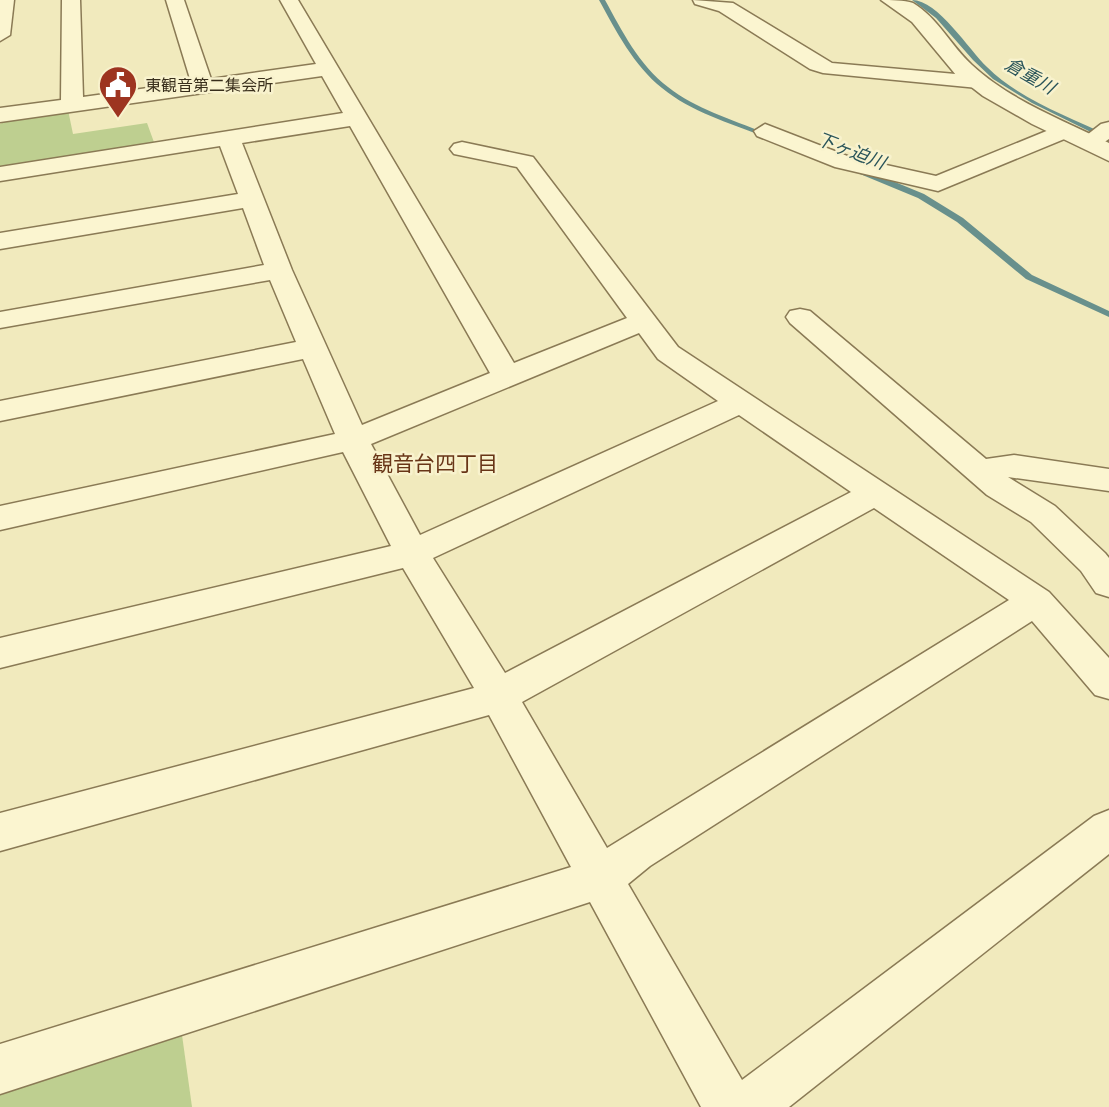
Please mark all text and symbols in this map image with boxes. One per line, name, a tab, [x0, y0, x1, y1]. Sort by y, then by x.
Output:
water label: 倉重川	[1001, 53, 1061, 100]
public building icon: 東観音第二集会所	[97, 64, 139, 119]
place label: 東観音第二集会所	[145, 76, 273, 95]
water label: 下ヶ迫川	[813, 128, 890, 175]
district label: 観音台四丁目	[372, 451, 498, 477]

